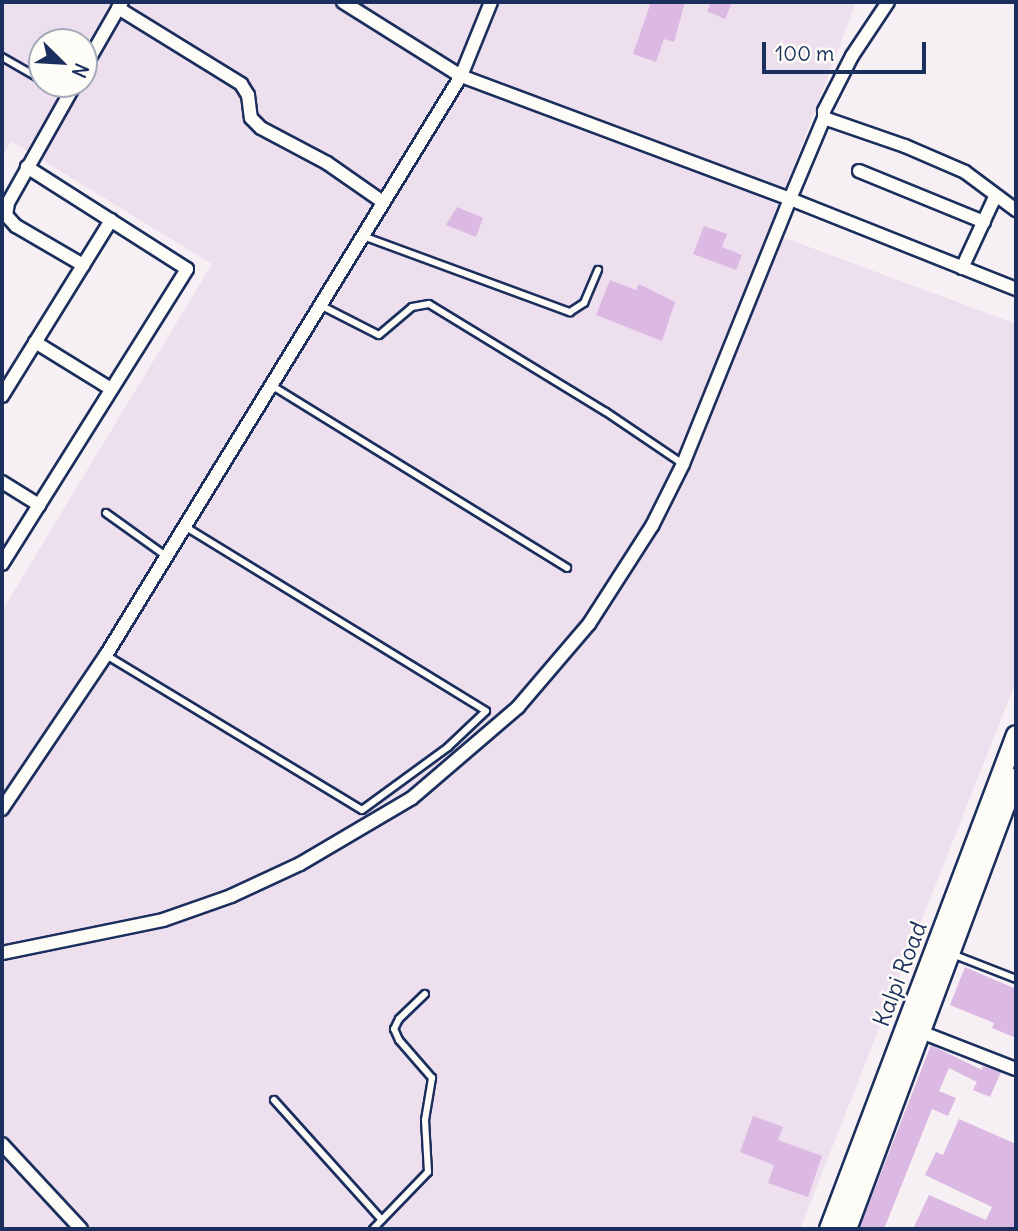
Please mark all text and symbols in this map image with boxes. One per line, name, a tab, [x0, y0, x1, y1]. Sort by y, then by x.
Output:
north arrow	[28, 28, 98, 98]
scale bar	[766, 28, 930, 72]
text: 100 m	[775, 40, 834, 67]
text: N	[67, 60, 94, 82]
street label: Kalpi Road	[867, 918, 933, 1030]

